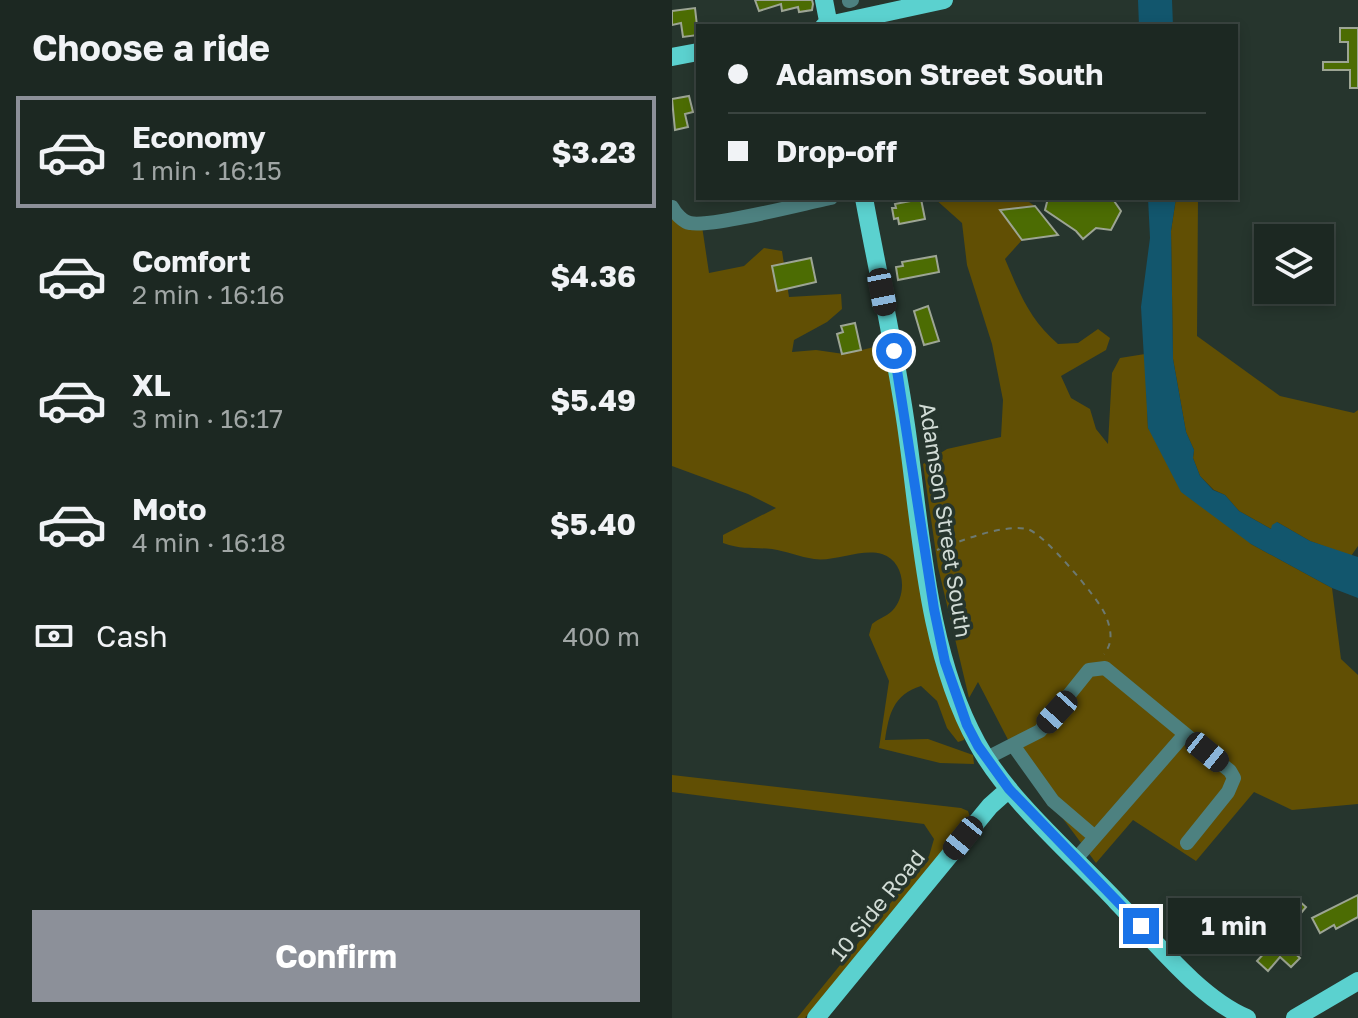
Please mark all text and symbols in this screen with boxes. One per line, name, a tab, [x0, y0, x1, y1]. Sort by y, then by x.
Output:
text: Choose a ride	[32, 26, 270, 69]
text: Adamson Street South	[776, 56, 1103, 92]
icon: car	[36, 116, 108, 188]
text: Economy	[132, 119, 266, 155]
text: Drop-off	[776, 133, 897, 169]
text: $3.23	[551, 134, 636, 170]
text: 1 min · 16:15	[132, 155, 282, 186]
map controls	[1254, 224, 1334, 304]
button: layers	[1254, 224, 1334, 304]
icon: car	[36, 240, 108, 312]
text: Comfort	[132, 243, 251, 279]
text: $4.36	[550, 258, 636, 294]
car	[866, 266, 898, 318]
text: 2 min · 16:16	[132, 279, 285, 310]
route start	[876, 333, 912, 369]
icon: car	[36, 364, 108, 436]
text: XL	[132, 367, 171, 403]
text: $5.49	[550, 382, 636, 418]
street label: Adamson Street South	[914, 401, 978, 639]
text: 3 min · 16:17	[132, 403, 283, 434]
icon: car	[36, 488, 108, 560]
text: Moto	[132, 491, 207, 527]
text: $5.40	[550, 506, 636, 542]
text: 4 min · 16:18	[132, 527, 286, 558]
icon: cash	[32, 614, 76, 658]
text: Cash	[96, 618, 168, 654]
text: 400 m	[562, 621, 640, 652]
car	[1032, 686, 1082, 738]
car	[1181, 728, 1233, 776]
car	[939, 812, 987, 864]
street label: 10 Side Road	[824, 844, 930, 966]
callout: 1 min	[1169, 898, 1301, 954]
route end	[1123, 908, 1159, 944]
button: Confirm	[32, 910, 640, 1002]
text: 1 min	[1201, 910, 1267, 941]

